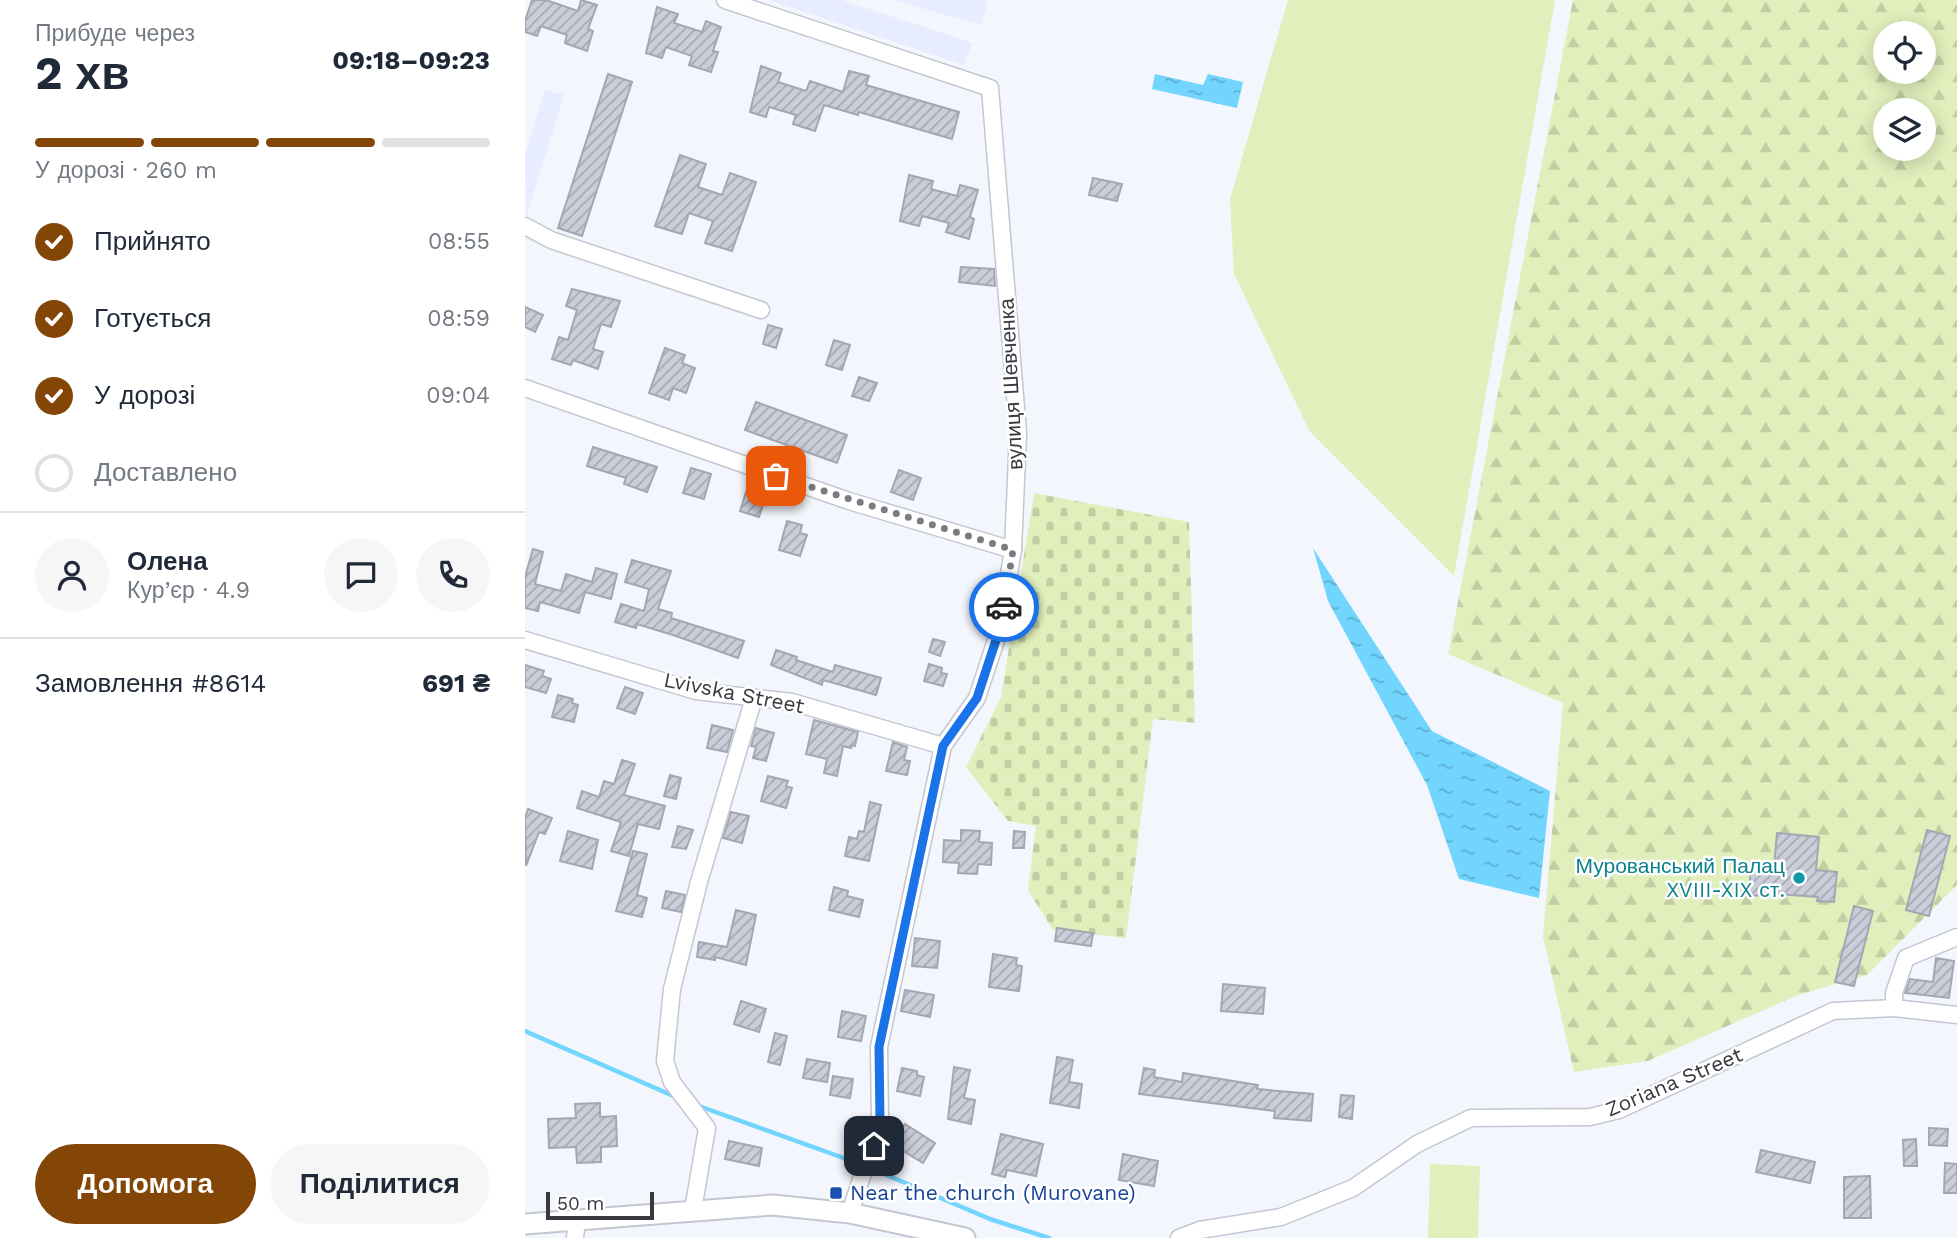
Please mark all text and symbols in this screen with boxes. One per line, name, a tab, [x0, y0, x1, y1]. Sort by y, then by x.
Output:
text: Прибуде через	[35, 20, 195, 47]
map controls	[1873, 21, 1936, 161]
button: locate	[1873, 21, 1936, 84]
text: 09:18–09:23	[332, 45, 490, 75]
text: 2 хв	[35, 46, 129, 100]
button: layers	[1873, 98, 1936, 161]
text: У дорозі · 260 m	[35, 157, 217, 184]
icon: check	[35, 223, 73, 261]
text: Прийнято	[94, 226, 211, 256]
text: 08:55	[428, 228, 490, 255]
street label: вулиця Шевченка	[994, 297, 1027, 471]
icon: check	[35, 300, 73, 338]
text: Готується	[94, 303, 211, 333]
text: 08:59	[427, 305, 490, 332]
icon: check	[35, 377, 73, 415]
text: У дорозі	[94, 380, 195, 410]
text: 09:04	[426, 382, 490, 409]
pin	[746, 446, 806, 506]
text: Доставлено	[94, 457, 237, 487]
icon: bag	[757, 457, 795, 495]
button: person	[35, 538, 109, 612]
button: chat	[324, 538, 398, 612]
button: phone	[416, 538, 490, 612]
text: Олена	[127, 546, 208, 576]
courier	[969, 572, 1039, 642]
text: Кур’єр · 4.9	[127, 577, 250, 604]
icon: car	[985, 588, 1023, 626]
street label: Lvivska Street	[662, 667, 807, 718]
text: Замовлення #8614	[35, 668, 266, 698]
text: 691 ₴	[422, 668, 490, 698]
place label: Мурованський Палац XVIII-XIX ст.	[1575, 853, 1785, 902]
marker: Мурованський Палац XVIII-XIX ст.	[1791, 870, 1807, 886]
street label: Zoriana Street	[1602, 1041, 1746, 1122]
pin	[844, 1116, 904, 1176]
icon: home	[855, 1127, 893, 1165]
button: Допомога	[35, 1144, 256, 1224]
button: Поділитися	[270, 1144, 490, 1224]
place label: Near the church (Murovane)	[850, 1180, 1136, 1205]
marker: Near the church (Murovane)	[828, 1185, 844, 1201]
scale bar	[546, 1189, 655, 1221]
text: 50 m	[557, 1192, 604, 1215]

